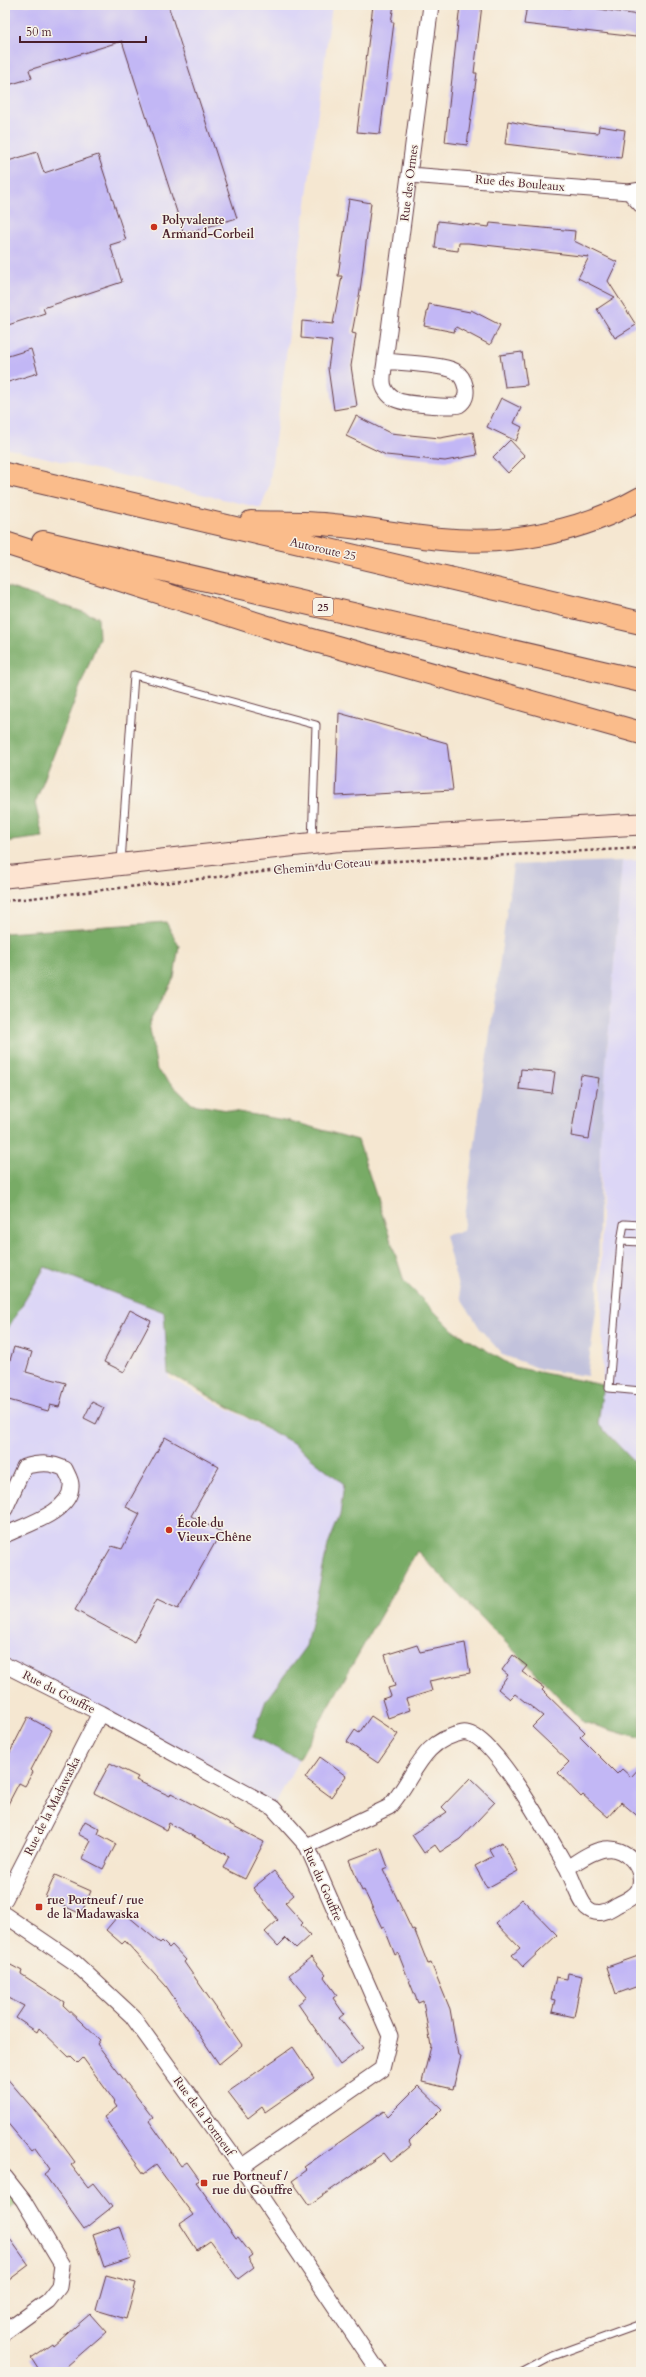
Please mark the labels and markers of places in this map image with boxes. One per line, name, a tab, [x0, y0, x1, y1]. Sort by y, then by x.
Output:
place label: Polyvalente Armand-Corbeil	[162, 212, 254, 242]
marker: Polyvalente Armand-Corbeil	[149, 222, 159, 232]
place label: École du Vieux-Chêne	[177, 1514, 252, 1545]
marker: École du Vieux-Chêne	[164, 1525, 174, 1535]
place label: rue Portneuf / rue de la Madawaska	[47, 1892, 144, 1922]
marker: rue Portneuf / rue de la Madawaska	[34, 1902, 44, 1912]
place label: rue Portneuf / rue du Gouffre	[212, 2168, 293, 2198]
marker: rue Portneuf / rue du Gouffre	[199, 2178, 209, 2188]

